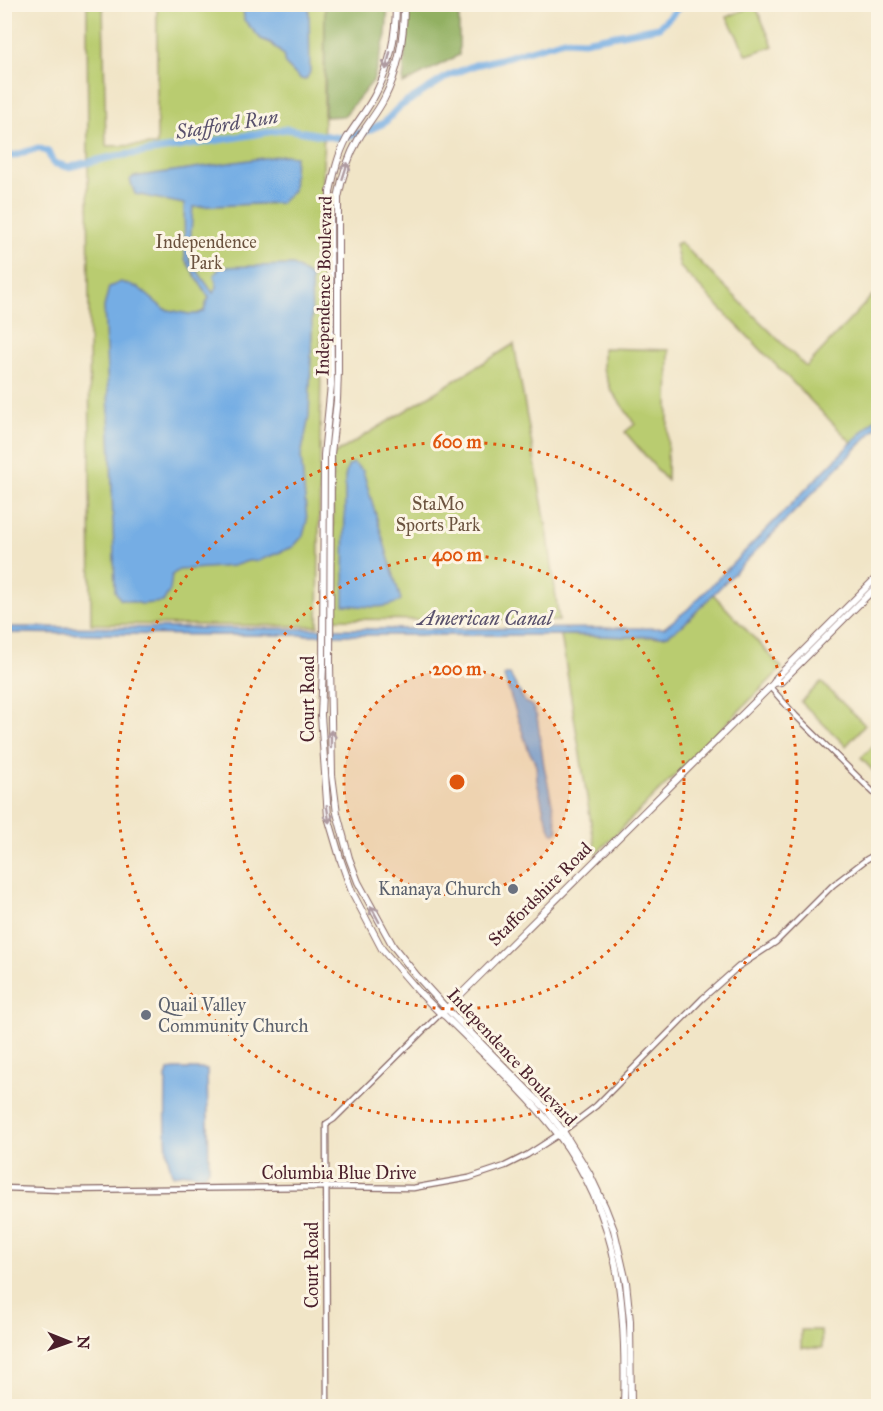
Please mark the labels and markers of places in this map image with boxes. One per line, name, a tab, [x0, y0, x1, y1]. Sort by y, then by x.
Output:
centre of rings	[447, 772, 467, 792]
place label: Knanaya Church	[378, 878, 501, 900]
marker: Knanaya Church	[506, 882, 520, 896]
place label: Quail Valley Community Church	[158, 994, 308, 1037]
marker: Quail Valley Community Church	[139, 1008, 153, 1022]

